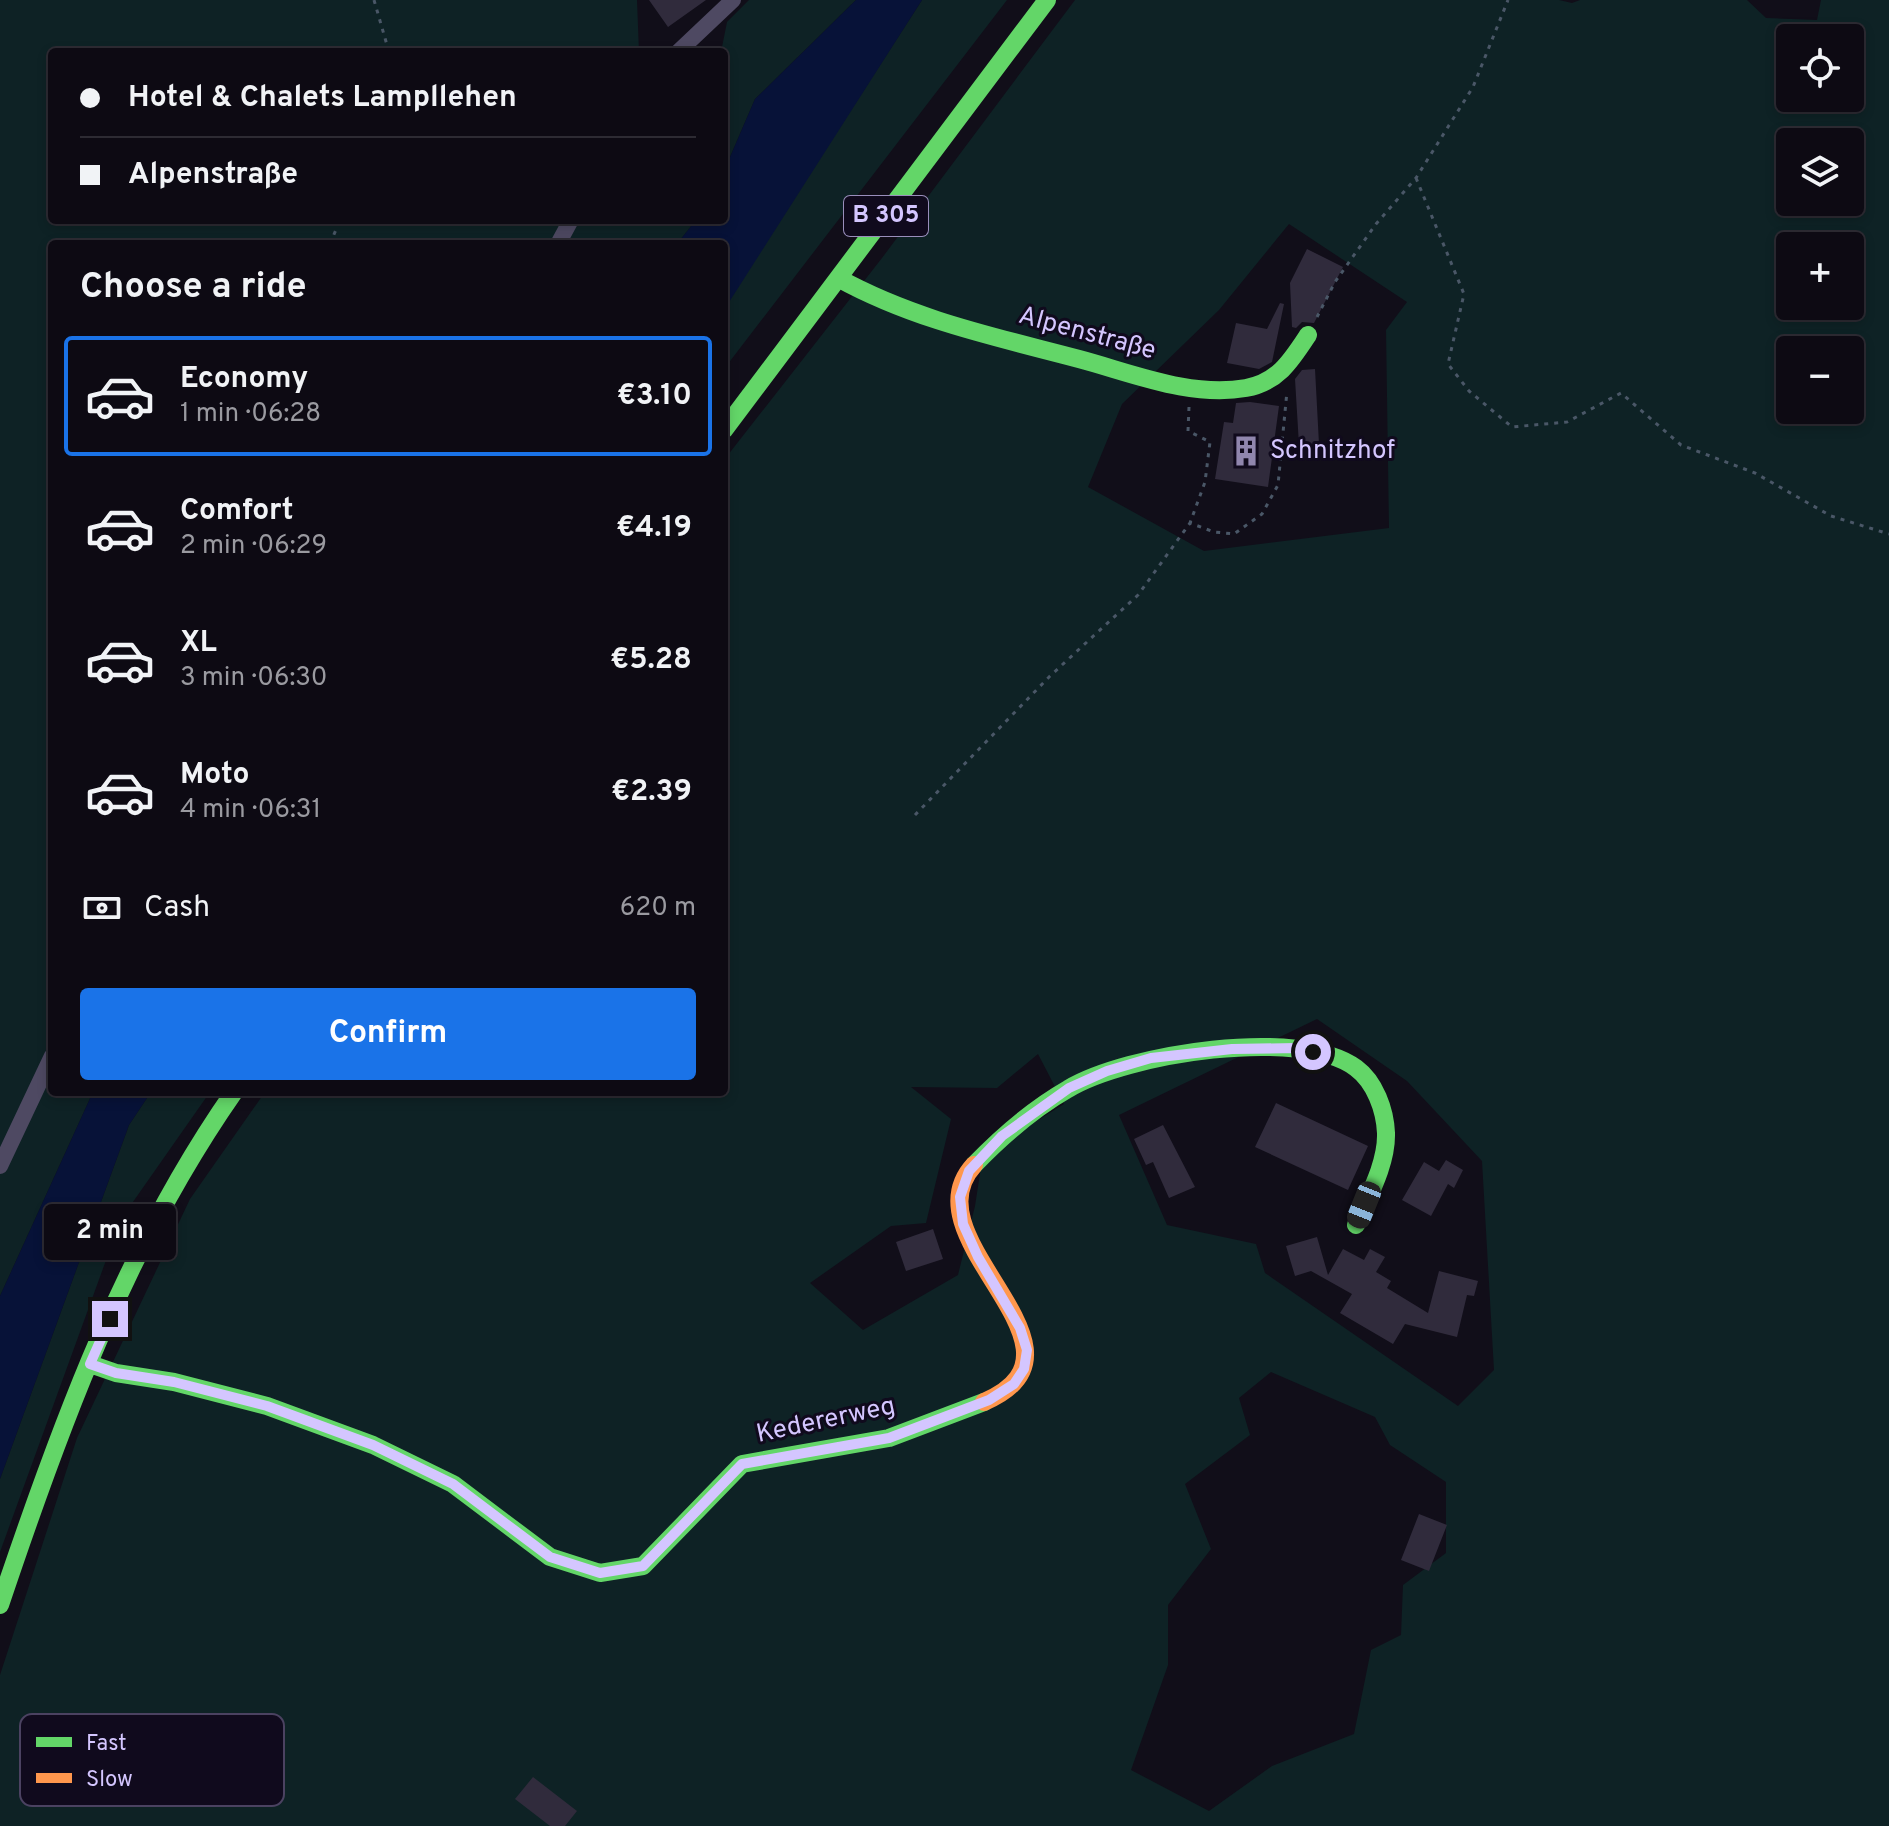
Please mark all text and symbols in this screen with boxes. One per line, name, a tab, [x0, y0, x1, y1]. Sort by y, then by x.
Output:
map controls	[1776, 24, 1864, 424]
button: locate	[1776, 24, 1864, 112]
text: Hotel & Chalets Lampllehen	[128, 80, 517, 117]
button: layers	[1776, 128, 1864, 216]
text: Alpenstraße	[128, 157, 298, 194]
road number: B 305	[844, 196, 928, 236]
button: +	[1776, 232, 1864, 320]
text: Choose a ride	[80, 265, 306, 311]
street label: Alpenstraße	[1015, 300, 1159, 368]
button: −	[1776, 336, 1864, 424]
icon: car	[84, 360, 156, 432]
text: Economy	[180, 361, 308, 398]
text: €3.10	[617, 378, 692, 415]
text: 1 min · 06:28	[180, 398, 321, 431]
building icon: Schnitzhof	[1229, 434, 1263, 468]
place label: Schnitzhof	[1270, 435, 1395, 468]
icon: car	[84, 492, 156, 564]
text: Comfort	[180, 493, 293, 530]
text: €4.19	[616, 510, 692, 547]
text: 2 min · 06:29	[180, 530, 327, 563]
icon: car	[84, 624, 156, 696]
text: XL	[180, 625, 217, 662]
text: €5.28	[610, 642, 692, 679]
text: 3 min · 06:30	[180, 662, 327, 695]
icon: car	[84, 756, 156, 828]
text: Moto	[180, 757, 250, 794]
text: €2.39	[611, 774, 692, 811]
text: 4 min · 06:31	[180, 794, 321, 827]
icon: cash	[80, 886, 124, 930]
text: Cash	[144, 890, 210, 927]
text: 620 m	[620, 892, 696, 925]
button: Confirm	[80, 988, 696, 1080]
route start	[1295, 1034, 1331, 1070]
car	[1344, 1178, 1384, 1232]
callout: 2 min	[44, 1203, 176, 1259]
text: 2 min	[76, 1215, 144, 1248]
route end	[92, 1301, 128, 1337]
street label: Kedererweg	[754, 1390, 898, 1452]
legend	[20, 1714, 284, 1806]
text: Fast	[86, 1731, 127, 1758]
text: Slow	[86, 1767, 133, 1794]

